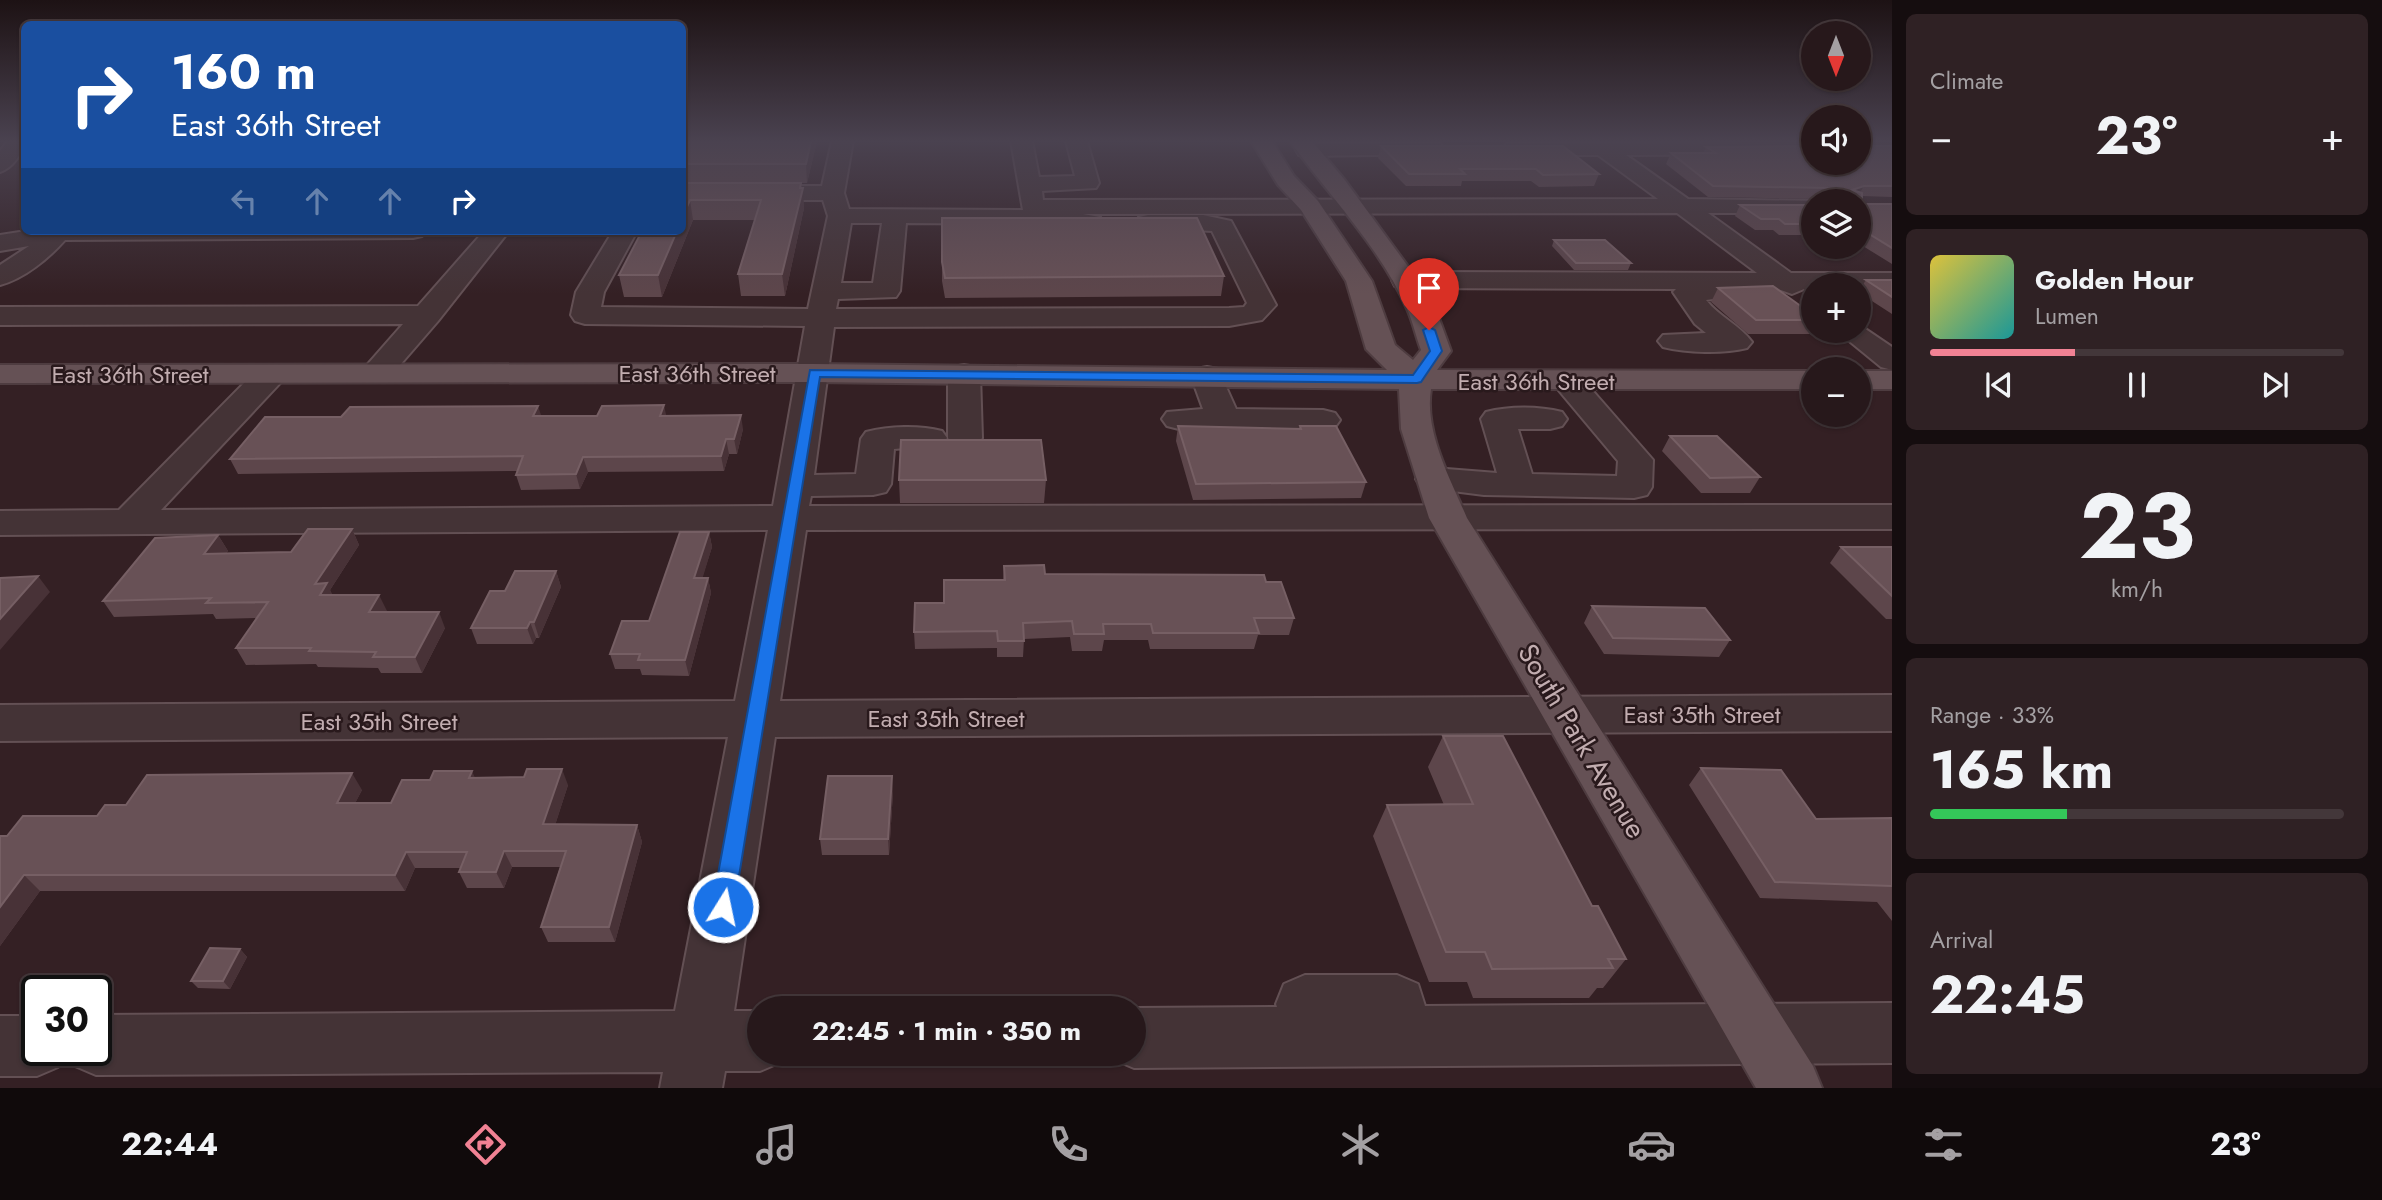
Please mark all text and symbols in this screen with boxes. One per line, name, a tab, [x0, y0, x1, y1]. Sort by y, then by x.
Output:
north arrow	[1801, 21, 1871, 91]
map controls	[1801, 21, 1871, 427]
text: 160 m	[171, 37, 316, 107]
icon: right	[56, 49, 147, 140]
text: Climate	[1930, 64, 2003, 98]
text: 23°	[2096, 98, 2177, 174]
text: East 36th Street	[171, 102, 381, 148]
button: sound	[1801, 105, 1871, 175]
text: −	[1930, 109, 1952, 164]
text: +	[2321, 109, 2344, 164]
icon: left	[225, 182, 263, 220]
icon: ahead	[298, 182, 336, 220]
icon: ahead	[371, 182, 409, 220]
icon: right	[444, 182, 482, 220]
button: layers	[1801, 189, 1871, 259]
pin	[1399, 258, 1459, 330]
text: Golden Hour	[2035, 261, 2194, 299]
icon: arrive	[1410, 269, 1448, 307]
button: +	[1801, 273, 1871, 343]
text: Lumen	[2035, 299, 2099, 333]
street label: East 36th Street	[618, 356, 776, 391]
street label: East 36th Street	[51, 357, 209, 392]
button: −	[1801, 357, 1871, 427]
street label: East 36th Street	[1457, 364, 1615, 399]
icon: previous	[1980, 366, 2018, 404]
icon: pause	[2118, 366, 2156, 404]
icon: next	[2256, 366, 2294, 404]
text: 23	[2079, 461, 2195, 592]
text: km/h	[2111, 572, 2163, 606]
street label: South Park Avenue	[1508, 636, 1656, 846]
street label: East 35th Street	[1624, 697, 1781, 732]
text: Range · 33%	[1930, 698, 2054, 732]
street label: East 35th Street	[868, 701, 1025, 736]
street label: East 35th Street	[301, 704, 458, 739]
text: 165 km	[1930, 732, 2113, 808]
position arrow	[686, 870, 760, 944]
text: Arrival	[1930, 923, 1993, 957]
text: 22:45	[1930, 957, 2085, 1033]
speed limit sign: 30	[21, 975, 112, 1066]
text: 22:45 · 1 min · 350 m	[812, 1012, 1081, 1050]
icon: directions	[461, 1120, 510, 1169]
icon: music	[752, 1120, 801, 1169]
icon: phone	[1044, 1120, 1093, 1169]
icon: climate	[1336, 1120, 1385, 1169]
icon: car	[1627, 1120, 1676, 1169]
icon: filters	[1919, 1120, 1968, 1169]
text: 22:44	[121, 1121, 218, 1167]
text: 23°	[2210, 1121, 2261, 1167]

